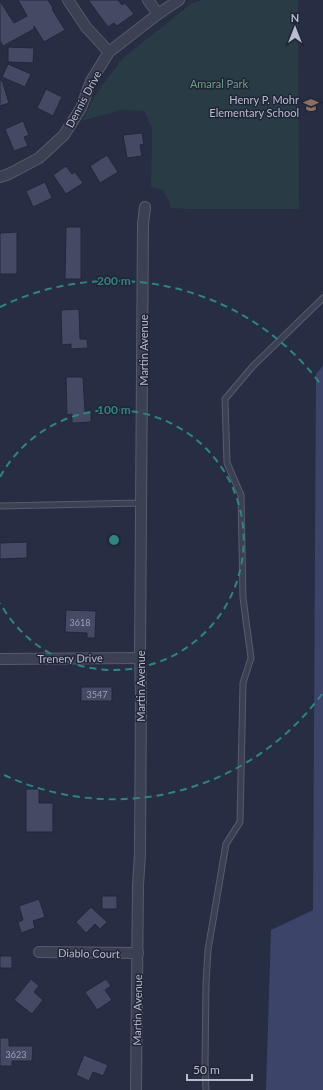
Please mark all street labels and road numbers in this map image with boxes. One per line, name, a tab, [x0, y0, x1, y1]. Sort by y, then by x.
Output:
street label: Dennis Drive	[63, 68, 104, 130]
street label: Martin Avenue	[137, 314, 150, 386]
street label: Martin Avenue	[134, 650, 147, 722]
street label: Trenery Drive	[37, 651, 103, 665]
street label: Diablo Court	[58, 946, 120, 960]
street label: Martin Avenue	[130, 974, 144, 1046]

